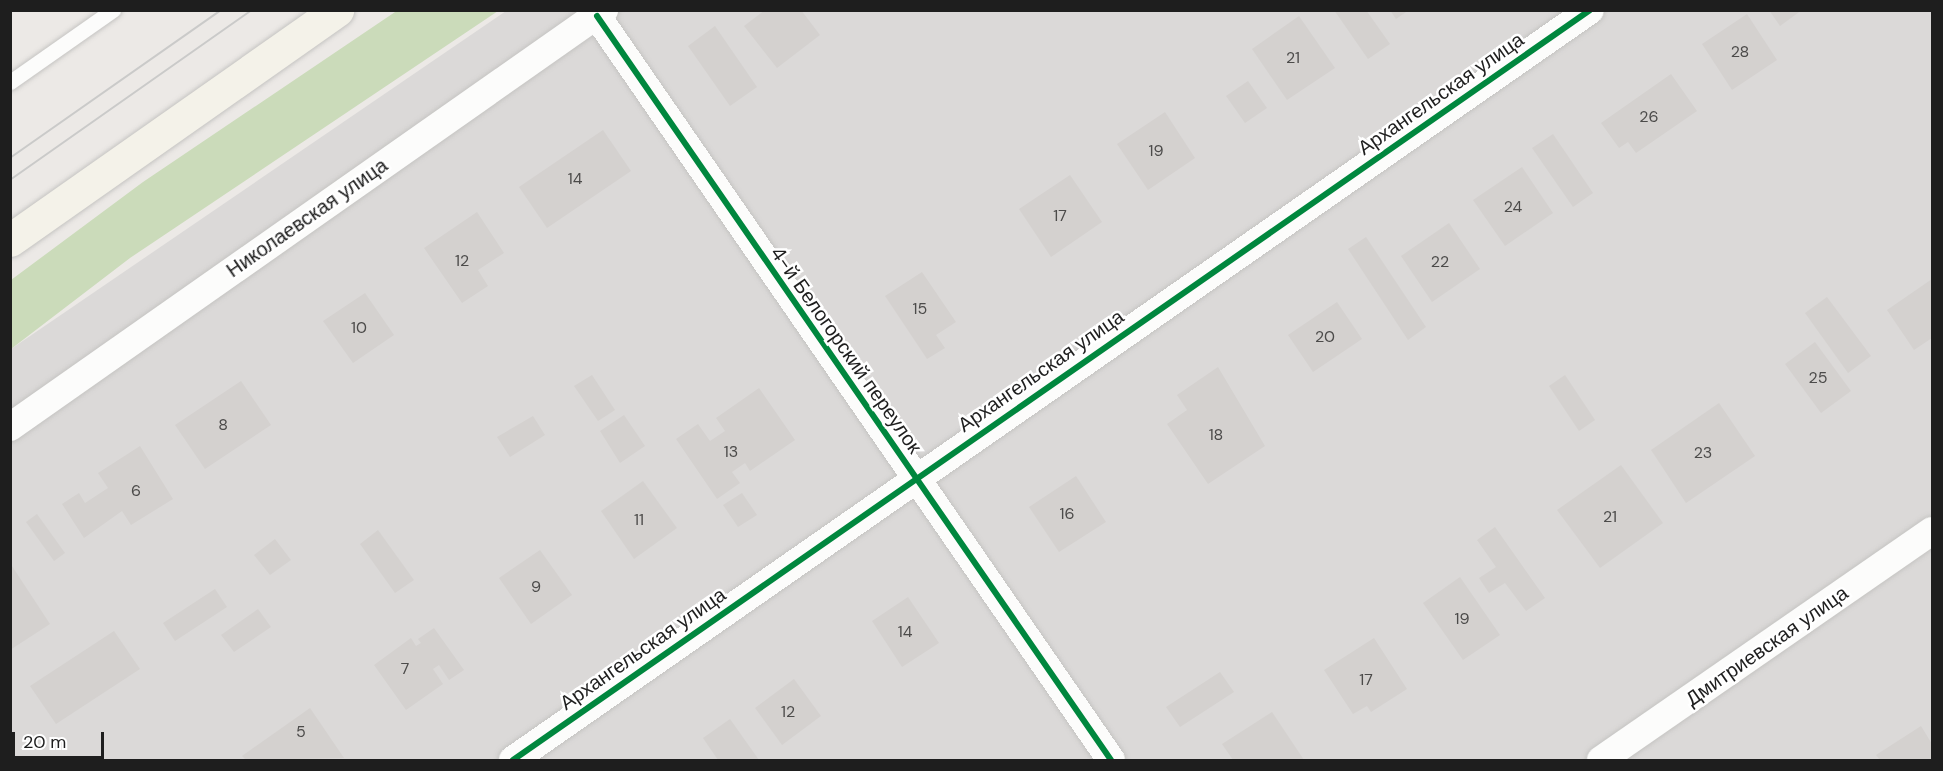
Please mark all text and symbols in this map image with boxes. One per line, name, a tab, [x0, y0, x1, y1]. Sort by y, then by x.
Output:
street label: Архангельская улица	[1353, 28, 1529, 160]
house number: 28	[1731, 42, 1749, 62]
house number: 21	[1286, 48, 1300, 68]
house number: 26	[1639, 107, 1659, 127]
house number: 19	[1148, 141, 1164, 161]
street label: Николаевская улица	[222, 153, 392, 283]
house number: 14	[568, 169, 582, 189]
house number: 24	[1504, 197, 1522, 217]
house number: 17	[1053, 206, 1067, 226]
street label: 4-й Белогорский переулок	[765, 242, 927, 458]
house number: 12	[455, 251, 469, 271]
house number: 22	[1431, 252, 1449, 272]
house number: 15	[913, 299, 927, 319]
street label: Архангельская улица	[953, 305, 1129, 437]
house number: 10	[351, 318, 367, 338]
house number: 20	[1315, 327, 1335, 347]
house number: 25	[1809, 368, 1827, 388]
house number: 8	[218, 415, 228, 435]
house number: 18	[1209, 425, 1223, 445]
house number: 13	[724, 442, 738, 462]
house number: 23	[1694, 443, 1712, 463]
house number: 6	[131, 481, 141, 501]
house number: 16	[1059, 504, 1075, 524]
house number: 21	[1603, 507, 1617, 527]
house number: 11	[634, 510, 644, 530]
house number: 9	[531, 577, 541, 597]
street label: Дмитриевская улица	[1681, 581, 1853, 711]
street label: Архангельская улица	[555, 583, 731, 715]
house number: 19	[1454, 609, 1470, 629]
house number: 14	[898, 622, 912, 642]
house number: 7	[401, 659, 409, 679]
house number: 17	[1359, 670, 1373, 690]
house number: 12	[781, 702, 795, 722]
scale bar	[15, 720, 106, 758]
house number: 5	[296, 722, 306, 742]
text: 20 m	[23, 730, 66, 754]

